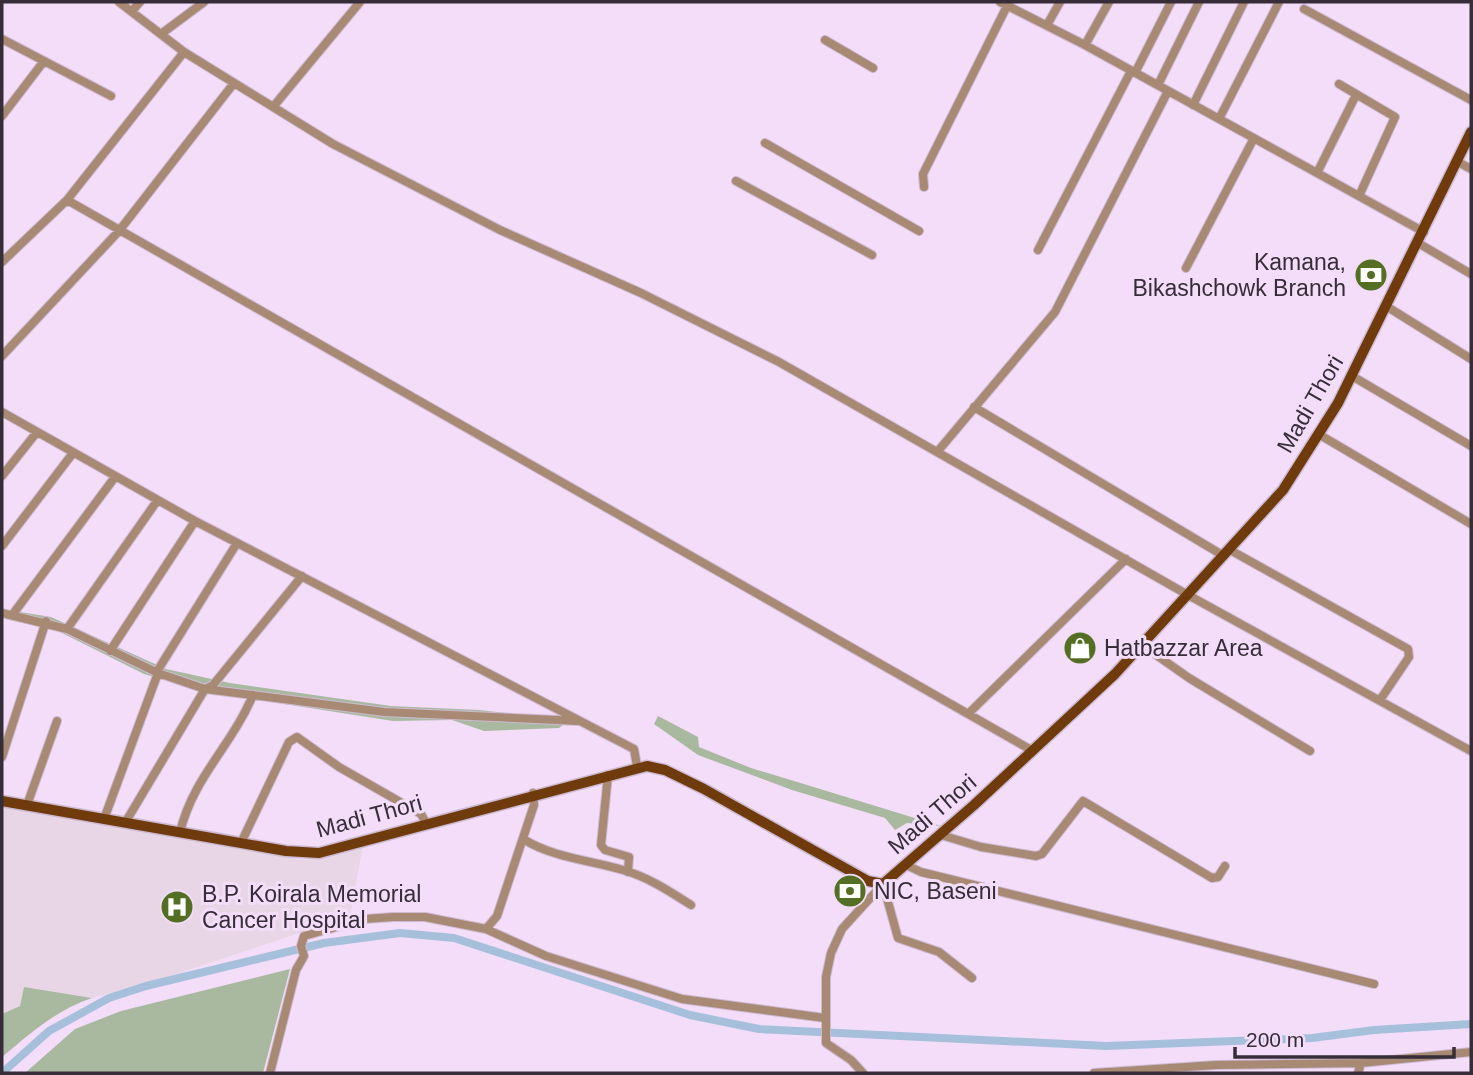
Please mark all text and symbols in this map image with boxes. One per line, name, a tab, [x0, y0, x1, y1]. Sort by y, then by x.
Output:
place label: Kamana, Bikashchowk Branch	[1133, 249, 1346, 301]
bank icon: Kamana, Bikashchowk Branch	[1352, 256, 1390, 294]
street label: Madi Thori	[1272, 351, 1348, 457]
shop icon: Hatbazzar Area	[1061, 629, 1099, 667]
place label: Hatbazzar Area	[1104, 635, 1263, 661]
street label: Madi Thori	[883, 769, 981, 859]
street label: Madi Thori	[313, 789, 425, 843]
bank icon: NIC, Baseni	[831, 872, 869, 910]
place label: NIC, Baseni	[874, 878, 997, 904]
place label: B.P. Koirala Memorial Cancer Hospital	[202, 881, 421, 933]
hospital icon: B.P. Koirala Memorial Cancer Hospital	[158, 888, 196, 926]
scale bar	[1235, 1016, 1454, 1060]
text: 200 m	[1246, 1028, 1304, 1051]

